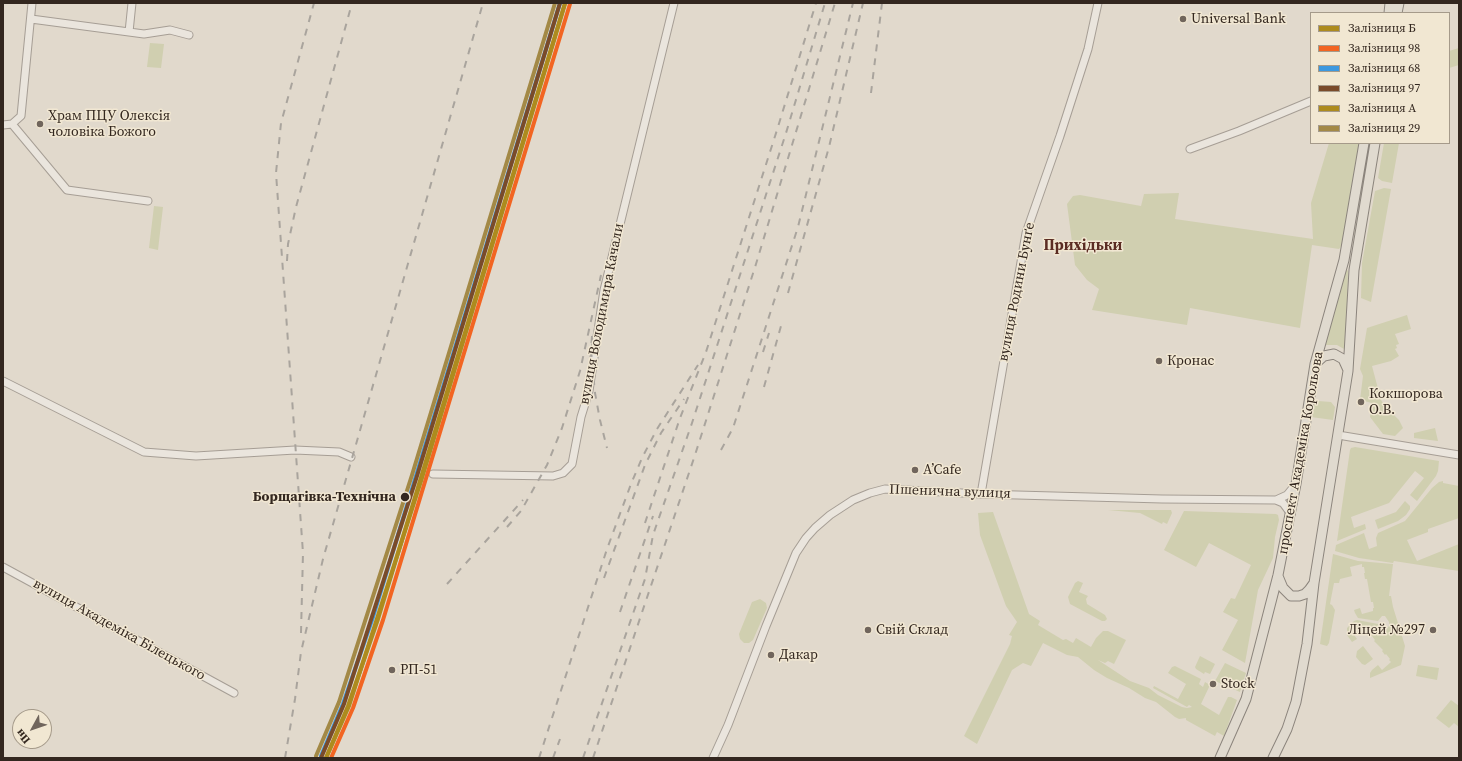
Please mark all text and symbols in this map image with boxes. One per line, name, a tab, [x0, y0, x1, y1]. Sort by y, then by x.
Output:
place label: Universal Bank	[1191, 11, 1286, 27]
legend	[1310, 12, 1450, 144]
marker: Universal Bank	[1178, 14, 1188, 24]
text: Залізниця Б	[1348, 20, 1416, 36]
text: Залізниця 98	[1348, 40, 1420, 56]
text: Залізниця 68	[1348, 60, 1420, 76]
text: Залізниця 97	[1348, 80, 1420, 96]
text: Залізниця A	[1348, 100, 1416, 116]
place label: Храм ПЦУ Олексія чоловіка Божого	[48, 108, 170, 140]
marker: Храм ПЦУ Олексія чоловіка Божого	[35, 119, 45, 129]
text: Залізниця 29	[1348, 120, 1420, 136]
street label: вулиця Родини Бунґе	[995, 221, 1039, 363]
street label: вулиця Володимира Качали	[576, 222, 628, 406]
district label: Прихідьки	[1044, 237, 1122, 255]
street label: проспект Академіка Корольова	[1275, 350, 1327, 556]
place label: Кронас	[1167, 353, 1214, 369]
marker: Кронас	[1154, 356, 1164, 366]
place label: Кокшорова О.В.	[1369, 386, 1443, 418]
marker: Кокшорова О.В.	[1356, 397, 1366, 407]
place label: A’Cafe	[923, 462, 961, 478]
marker: A’Cafe	[910, 465, 920, 475]
street label: Пшенична вулиця	[889, 481, 1011, 503]
place label: Борщагівка-Технічна	[253, 489, 396, 505]
marker: Борщагівка-Технічна	[399, 491, 411, 503]
street label: вулиця Академіка Білецького	[30, 575, 208, 685]
place label: Свій Склад	[876, 622, 948, 638]
place label: Ліцей №297	[1348, 622, 1425, 638]
marker: Свій Склад	[863, 625, 873, 635]
marker: Ліцей №297	[1428, 625, 1438, 635]
place label: Дакар	[779, 647, 818, 663]
marker: Дакар	[766, 650, 776, 660]
place label: РП-51	[400, 662, 437, 678]
marker: РП-51	[387, 665, 397, 675]
place label: Stock	[1221, 676, 1255, 692]
marker: Stock	[1208, 679, 1218, 689]
north arrow	[12, 709, 52, 749]
text: Пн	[13, 726, 34, 747]

